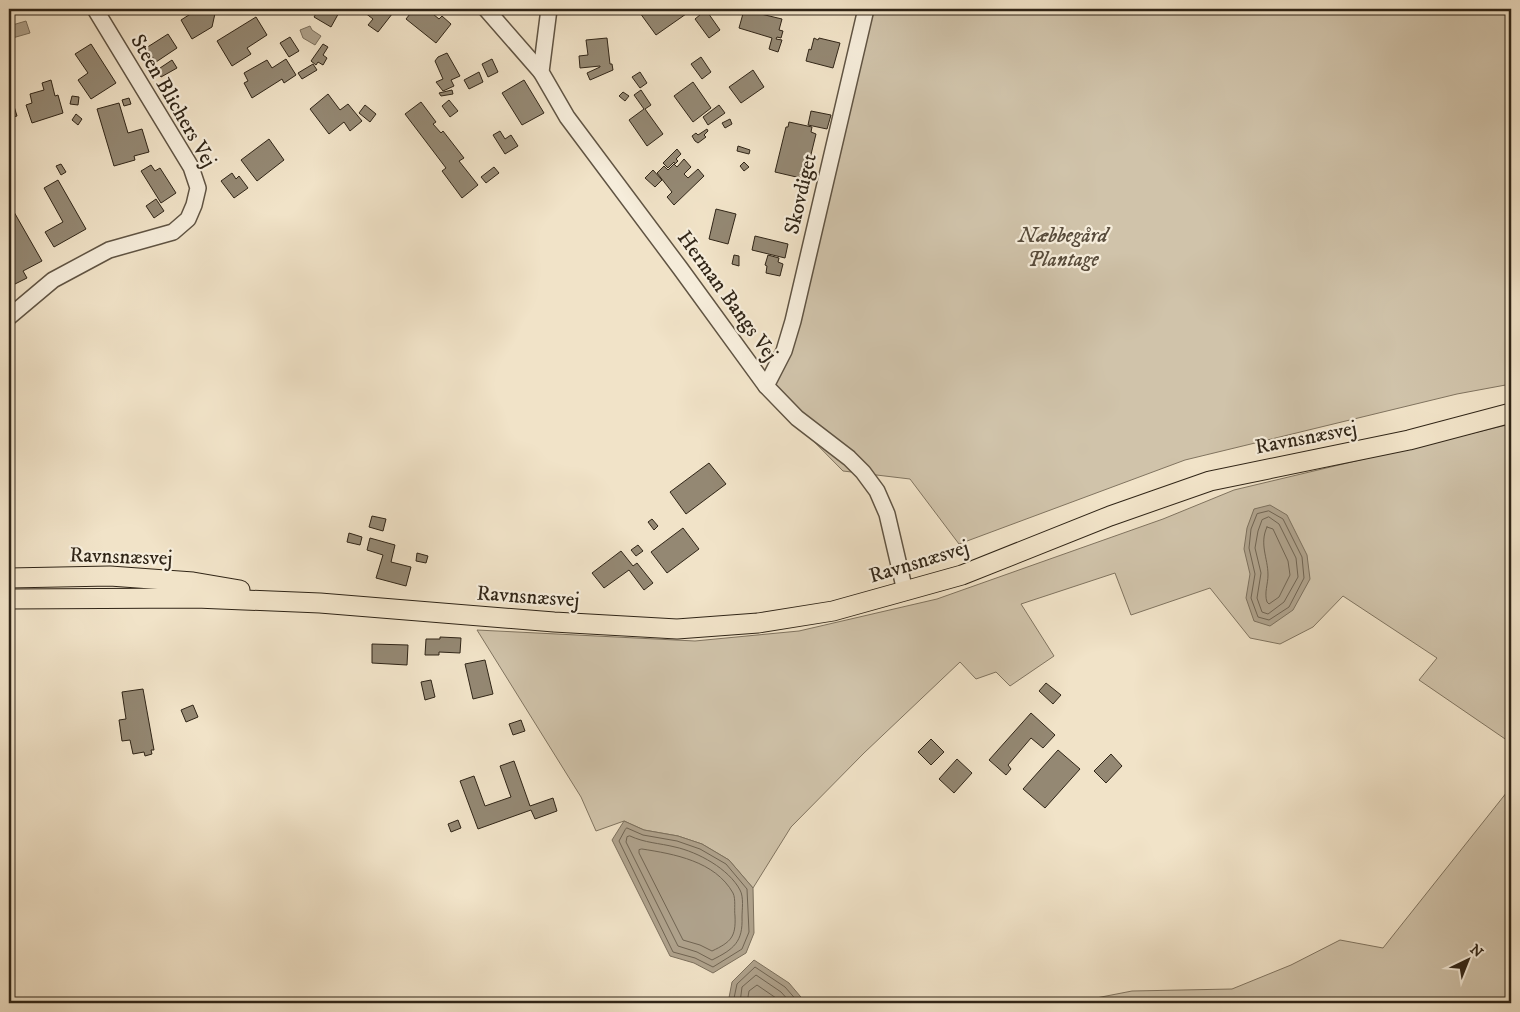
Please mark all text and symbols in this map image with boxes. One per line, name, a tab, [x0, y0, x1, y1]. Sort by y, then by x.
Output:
street label: Steen Blichers Vej	[124, 30, 222, 172]
street label: Skovdiget	[779, 151, 823, 237]
park label: Næbbegård Plantage	[1017, 223, 1111, 273]
street label: Herman Bangs Vej	[671, 226, 783, 366]
street label: Ravnsnæsvej	[1253, 415, 1359, 461]
street label: Ravnsnæsvej	[866, 535, 972, 589]
street label: Ravnsnæsvej	[69, 542, 173, 572]
street label: Ravnsnæsvej	[476, 580, 580, 614]
north arrow	[1442, 934, 1492, 984]
text: N	[1466, 941, 1487, 962]

